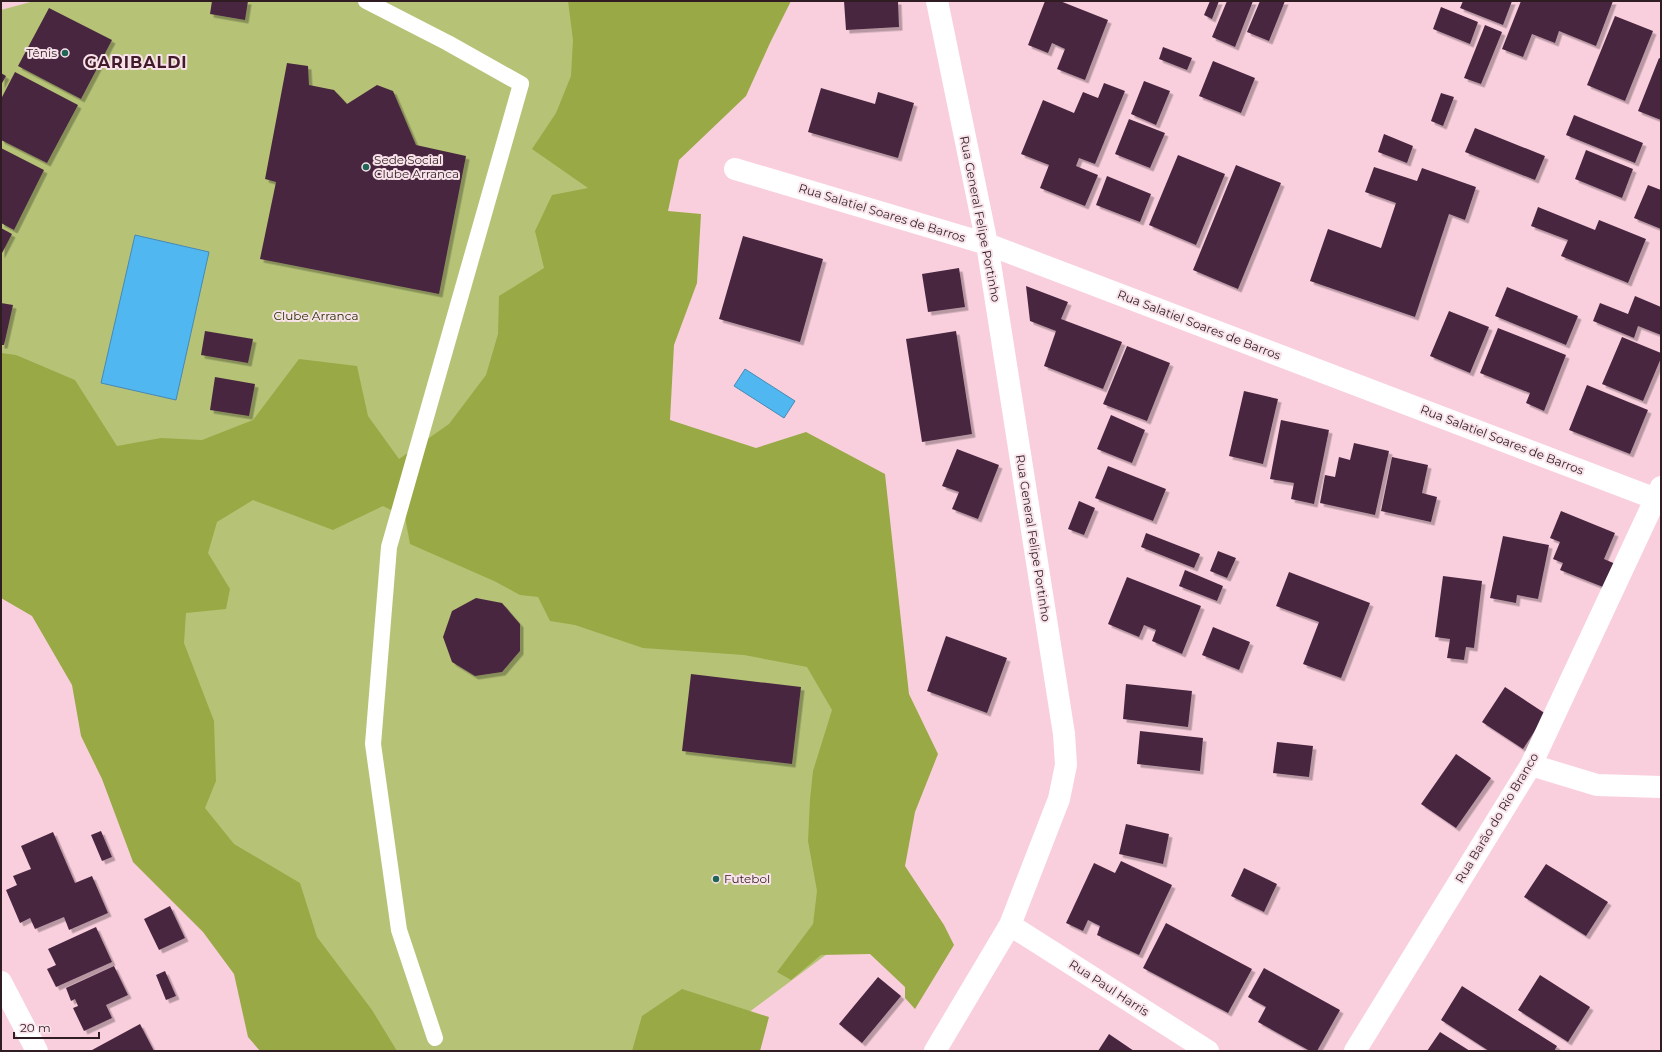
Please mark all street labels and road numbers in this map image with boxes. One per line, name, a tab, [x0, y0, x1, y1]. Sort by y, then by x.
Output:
street label: Rua General Felipe Portinho	[957, 134, 1004, 303]
street label: Rua Salatiel Soares de Barros	[797, 180, 968, 245]
street label: Rua Salatiel Soares de Barros	[1115, 286, 1283, 363]
street label: Rua Salatiel Soares de Barros	[1418, 401, 1586, 478]
street label: Rua General Felipe Portinho	[1013, 453, 1054, 623]
street label: Rua Barão do Rio Branco	[1452, 750, 1541, 886]
street label: Rua Paul Harris	[1066, 956, 1152, 1019]

